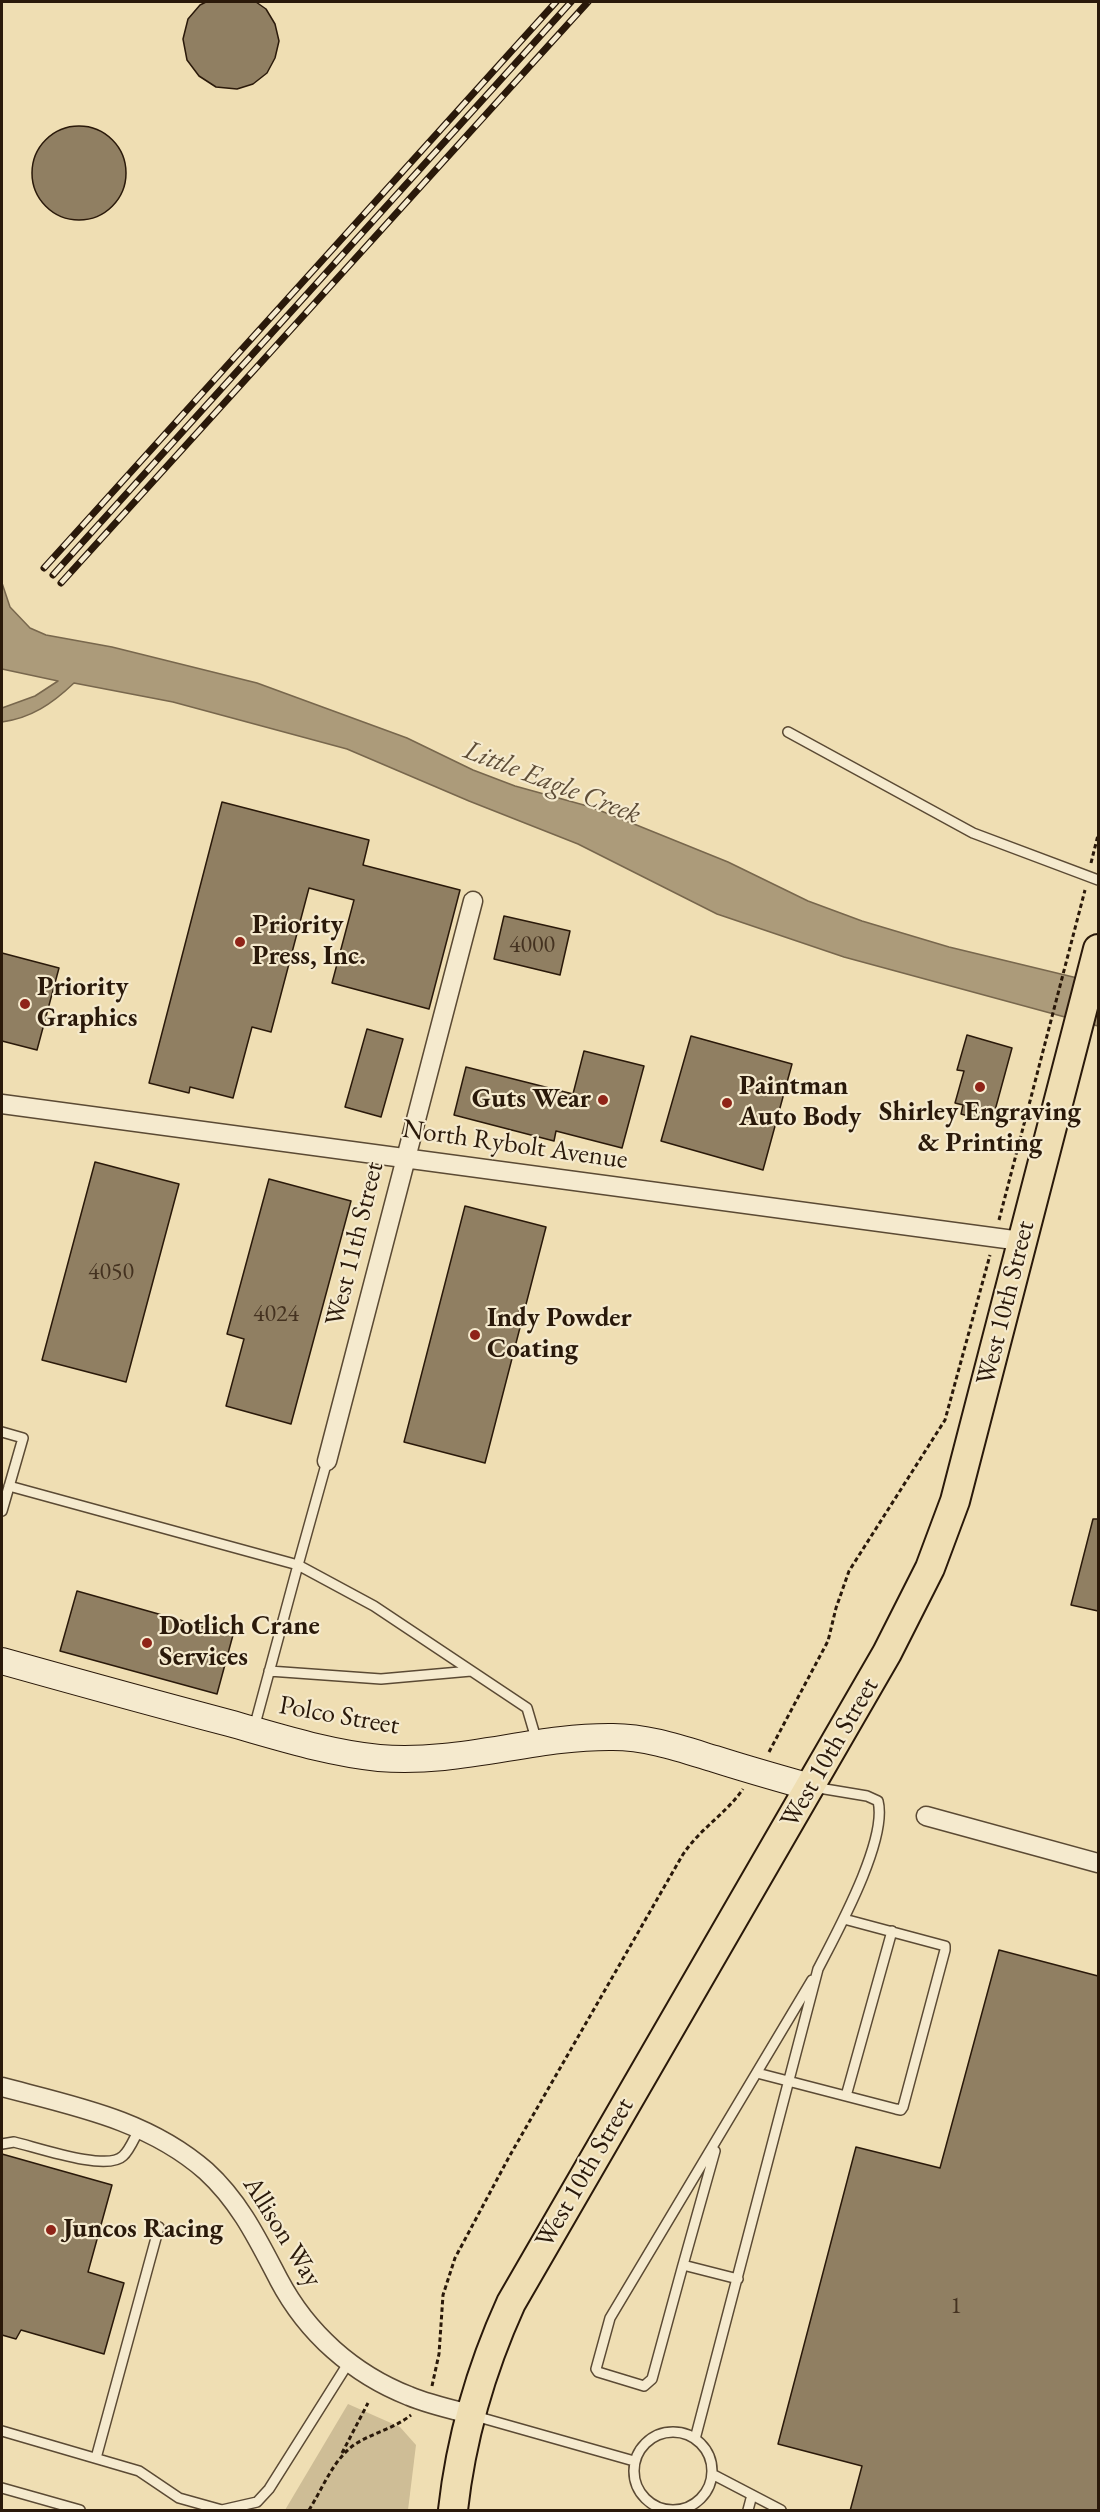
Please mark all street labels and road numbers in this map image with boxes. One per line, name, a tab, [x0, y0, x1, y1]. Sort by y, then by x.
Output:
street label: North Rybolt Avenue	[400, 1113, 630, 1177]
street label: West 11th Street	[319, 1158, 391, 1330]
street label: West 10th Street	[970, 1217, 1042, 1389]
street label: West 10th Street	[774, 1672, 886, 1834]
street label: Polco Street	[276, 1689, 402, 1743]
street label: West 10th Street	[529, 2092, 641, 2254]
street label: Allison Way	[235, 2171, 329, 2293]

